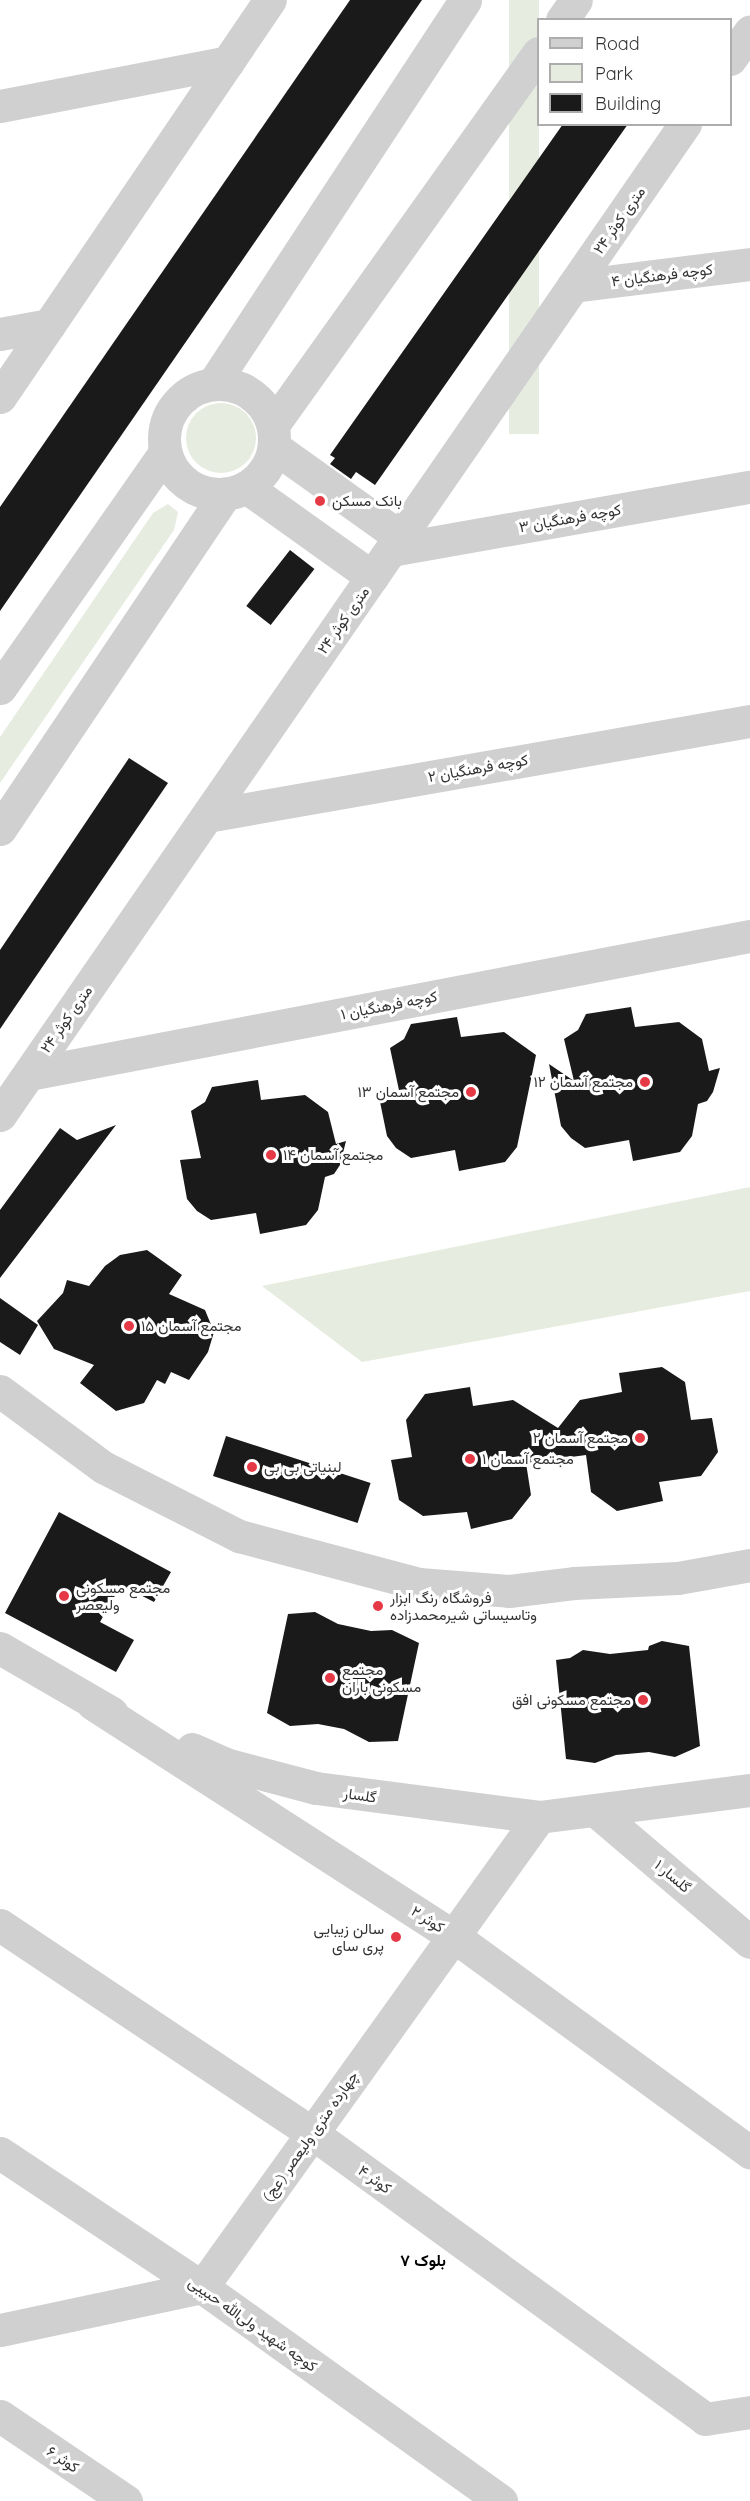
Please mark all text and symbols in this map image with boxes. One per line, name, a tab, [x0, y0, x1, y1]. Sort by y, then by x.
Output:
legend	[537, 18, 732, 126]
text: Road	[595, 32, 640, 55]
text: Park	[595, 62, 633, 85]
text: Building	[595, 92, 661, 115]
street label: ۲۴ متری کوثر	[589, 183, 649, 257]
street label: کوچه فرهنگیان ۴	[610, 260, 714, 290]
place label: بانک مسکن	[332, 492, 402, 510]
marker: بانک مسکن	[313, 494, 327, 508]
street label: کوچه فرهنگیان ۳	[518, 500, 622, 536]
street label: ۲۴ متری کوثر	[313, 583, 373, 657]
street label: کوچه فرهنگیان ۲	[427, 750, 529, 786]
street label: ۲۴ متری کوثر	[36, 982, 96, 1056]
street label: کوچه فرهنگیان ۱	[339, 987, 439, 1023]
place label: مجتمع آسمان ۱۲	[533, 1073, 633, 1091]
marker: مجتمع آسمان ۱۲	[638, 1075, 652, 1089]
place label: مجتمع آسمان ۱۳	[357, 1083, 459, 1101]
marker: مجتمع آسمان ۱۳	[464, 1085, 478, 1099]
place label: مجتمع آسمان ۱۴	[283, 1146, 383, 1164]
marker: مجتمع آسمان ۱۴	[264, 1148, 278, 1162]
place label: مجتمع آسمان ۱۵	[141, 1317, 242, 1335]
marker: مجتمع آسمان ۱۵	[122, 1319, 136, 1333]
place label: مجتمع آسمان ۲	[533, 1429, 628, 1447]
marker: مجتمع آسمان ۲	[633, 1431, 647, 1445]
place label: مجتمع آسمان ۱	[482, 1450, 574, 1468]
marker: مجتمع آسمان ۱	[463, 1452, 477, 1466]
place label: لبنیاتی بی بی	[264, 1458, 342, 1476]
marker: لبنیاتی بی بی	[245, 1460, 259, 1474]
place label: مجتمع مسکونی ولیعصر	[76, 1578, 170, 1613]
place label: فروشگاه رنگ ابزار وتاسیساتی شیرمحمدزاده	[390, 1588, 537, 1623]
marker: مجتمع مسکونی ولیعصر	[57, 1589, 71, 1603]
marker: فروشگاه رنگ ابزار وتاسیساتی شیرمحمدزاده	[371, 1599, 385, 1613]
place label: مجتمع مسکونی باران	[342, 1660, 421, 1695]
marker: مجتمع مسکونی باران	[323, 1671, 337, 1685]
place label: مجتمع مسکونی افق	[512, 1691, 631, 1709]
marker: مجتمع مسکونی افق	[636, 1693, 650, 1707]
street label: گلسار	[342, 1784, 378, 1806]
street label: گلسار ۱	[651, 1856, 695, 1896]
street label: کوثر ۲	[408, 1902, 448, 1936]
place label: سالن زیبایی پری سای	[314, 1919, 384, 1954]
marker: سالن زیبایی پری سای	[389, 1930, 403, 1944]
street label: چهارده متری ولیعصر (عج)	[258, 2067, 362, 2205]
street label: کوثر ۴	[355, 2161, 395, 2197]
district label: بلوک ۷	[400, 2250, 446, 2270]
street label: کوچه شهید ولی‌الله حبیبی	[185, 2273, 321, 2375]
street label: کوثر ۶	[43, 2442, 83, 2476]

